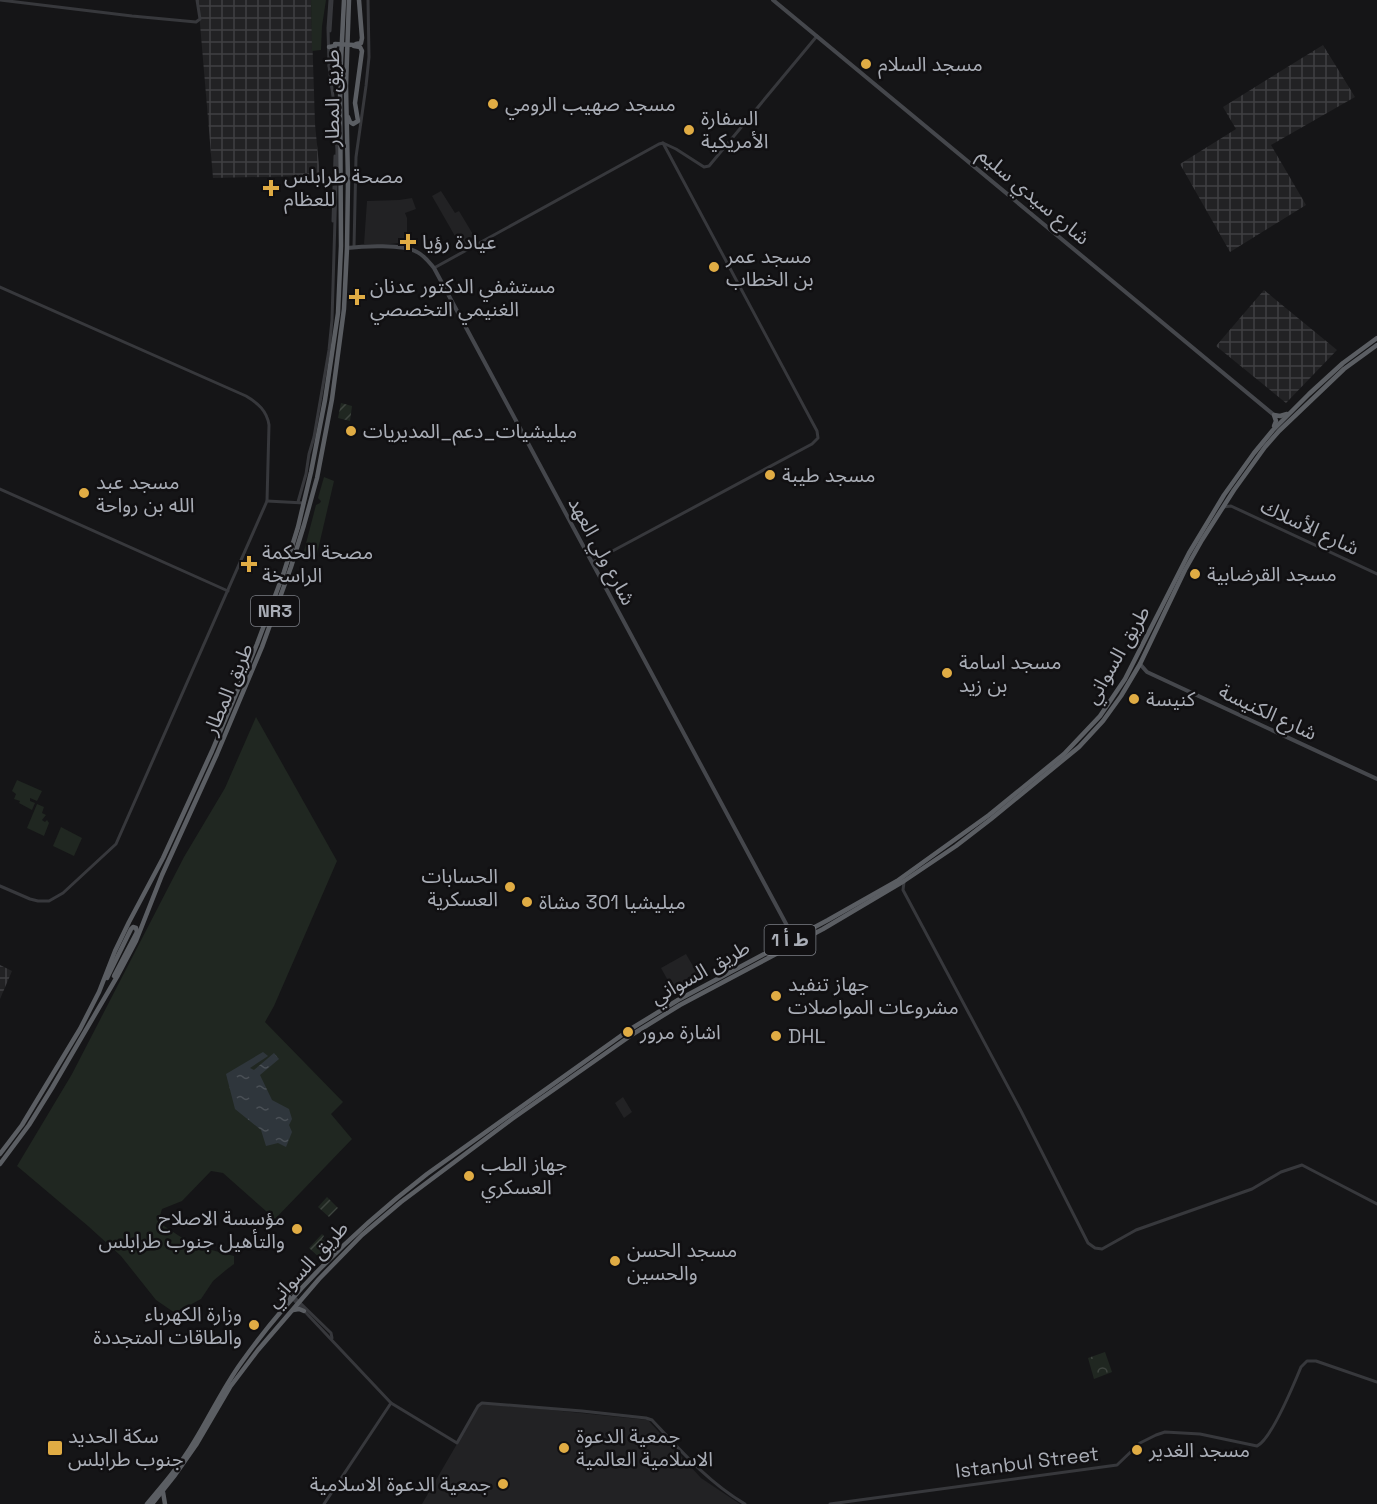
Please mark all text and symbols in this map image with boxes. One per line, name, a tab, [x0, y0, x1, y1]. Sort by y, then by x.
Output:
street label: طريق المطار	[319, 49, 345, 148]
place label: مسجد السلام	[878, 51, 983, 79]
marker: مسجد السلام	[859, 57, 873, 71]
place label: مسجد صهيب الرومي	[505, 91, 676, 120]
marker: مسجد صهيب الرومي	[486, 97, 500, 111]
place label: السفارة الأمريكية	[701, 105, 769, 154]
marker: السفارة الأمريكية	[682, 123, 696, 137]
street label: شارع سيدي سليم	[971, 141, 1095, 253]
place label: مصحة طرابلس للعظام	[284, 163, 404, 214]
marker: مصحة طرابلس للعظام	[262, 179, 280, 197]
place label: عيادة رؤيا	[422, 229, 496, 255]
marker: عيادة رؤيا	[399, 233, 417, 251]
place label: مسجد عمر بن الخطاب	[725, 243, 814, 292]
marker: مسجد عمر بن الخطاب	[707, 260, 721, 274]
place label: مستشفي الدكتور عدنان الغنيمي التخصصي	[370, 273, 556, 325]
marker: مستشفي الدكتور عدنان الغنيمي التخصصي	[348, 288, 366, 306]
place label: ميليشيات_دعم_المديريات	[363, 418, 577, 446]
marker: ميليشيات_دعم_المديريات	[344, 424, 358, 438]
place label: مسجد طيبة	[782, 462, 876, 488]
marker: مسجد طيبة	[763, 468, 777, 482]
place label: مسجد عبد الله بن رواحة	[96, 469, 194, 518]
marker: مسجد عبد الله بن رواحة	[77, 486, 91, 500]
street label: شارع ولي العهد	[560, 492, 641, 611]
street label: شارع الأسلاك	[1256, 493, 1363, 563]
place label: مصحة الحكمة الراسخة	[262, 539, 373, 588]
marker: مصحة الحكمة الراسخة	[240, 555, 258, 573]
place label: مسجد القرضابية	[1207, 561, 1337, 587]
marker: مسجد القرضابية	[1188, 567, 1202, 581]
road number: NR3	[251, 596, 299, 626]
street label: طريق السواني	[1078, 601, 1158, 710]
street label: طريق المطار	[197, 639, 259, 740]
place label: مسجد اسامة بن زيد	[959, 649, 1062, 698]
marker: مسجد اسامة بن زيد	[940, 666, 954, 680]
street label: شارع الكنيسة	[1214, 678, 1321, 748]
place label: كنيسة	[1146, 686, 1196, 712]
marker: كنيسة	[1127, 692, 1141, 706]
place label: الحسابات العسكرية	[421, 863, 498, 912]
marker: الحسابات العسكرية	[503, 880, 517, 894]
place label: ميليشيا 301 مشاة	[539, 889, 686, 915]
marker: ميليشيا 301 مشاة	[520, 895, 534, 909]
road number: ط أ 1	[764, 925, 816, 955]
street label: طريق السواني	[646, 934, 755, 1012]
place label: جهاز تنفيد مشروعات المواصلات	[788, 971, 959, 1020]
marker: جهاز تنفيد مشروعات المواصلات	[769, 989, 783, 1003]
place label: اشارة مرور	[639, 1019, 721, 1045]
place label: DHL	[788, 1023, 825, 1049]
marker: اشارة مرور	[621, 1025, 635, 1039]
marker: DHL	[769, 1029, 783, 1043]
place label: جهاز الطب العسكري	[481, 1151, 567, 1203]
marker: جهاز الطب العسكري	[462, 1169, 476, 1183]
place label: مؤسسة الاصلاح والتأهيل جنوب طرابلس	[99, 1205, 285, 1254]
street label: طريق السواني	[260, 1215, 356, 1315]
marker: مؤسسة الاصلاح والتأهيل جنوب طرابلس	[290, 1222, 304, 1236]
place label: مسجد الحسن والحسين	[627, 1237, 737, 1286]
marker: مسجد الحسن والحسين	[608, 1254, 622, 1268]
place label: وزارة الكهرباء والطاقات المتجددة	[93, 1301, 242, 1350]
marker: وزارة الكهرباء والطاقات المتجددة	[247, 1318, 261, 1332]
place label: سكة الحديد جنوب طرابلس	[68, 1423, 184, 1472]
place label: جمعية الدعوة الاسلامية العالمية	[576, 1423, 713, 1472]
place label: مسجد الغدير	[1148, 1437, 1250, 1463]
marker: سكة الحديد جنوب طرابلس	[46, 1439, 64, 1457]
street label: Istanbul Street	[954, 1440, 1100, 1484]
marker: جمعية الدعوة الاسلامية العالمية	[557, 1441, 571, 1455]
marker: مسجد الغدير	[1130, 1443, 1144, 1457]
place label: جمعية الدعوة الاسلامية	[310, 1471, 491, 1497]
marker: جمعية الدعوة الاسلامية	[496, 1477, 510, 1491]

